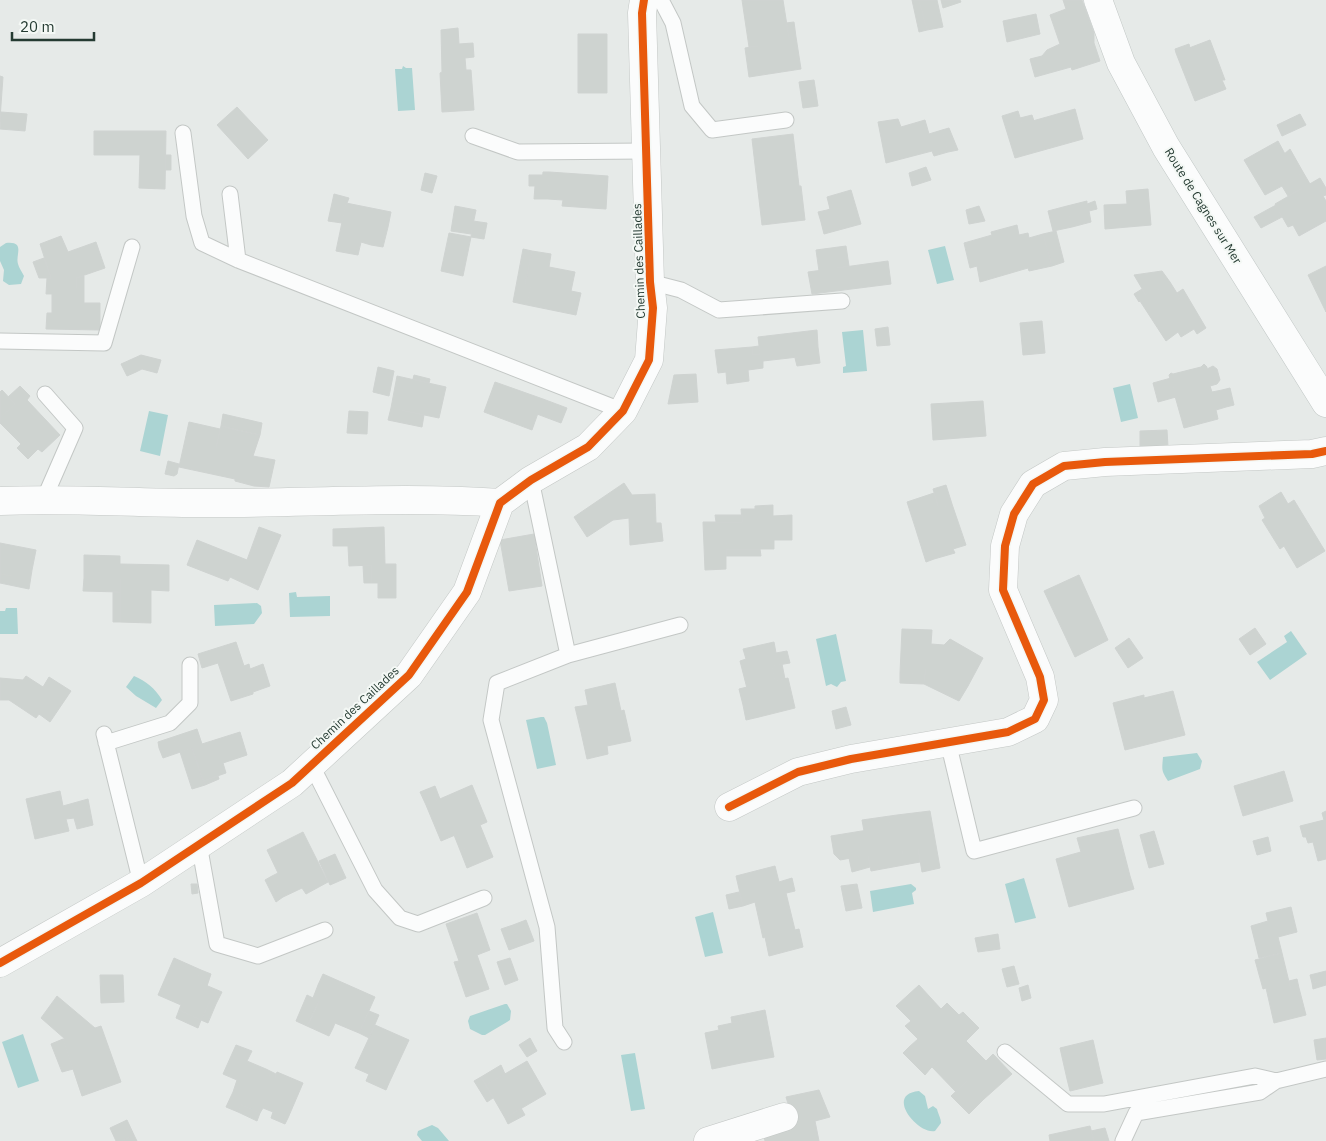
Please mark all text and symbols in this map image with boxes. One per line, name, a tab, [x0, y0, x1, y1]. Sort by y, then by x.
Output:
scale bar	[12, 10, 95, 42]
text: 20 m	[20, 17, 55, 36]
street label: Route de Cagnes sur Mer	[1162, 145, 1246, 267]
street label: Chemin des Caillades	[629, 203, 648, 319]
street label: Chemin des Caillades	[307, 663, 402, 752]

